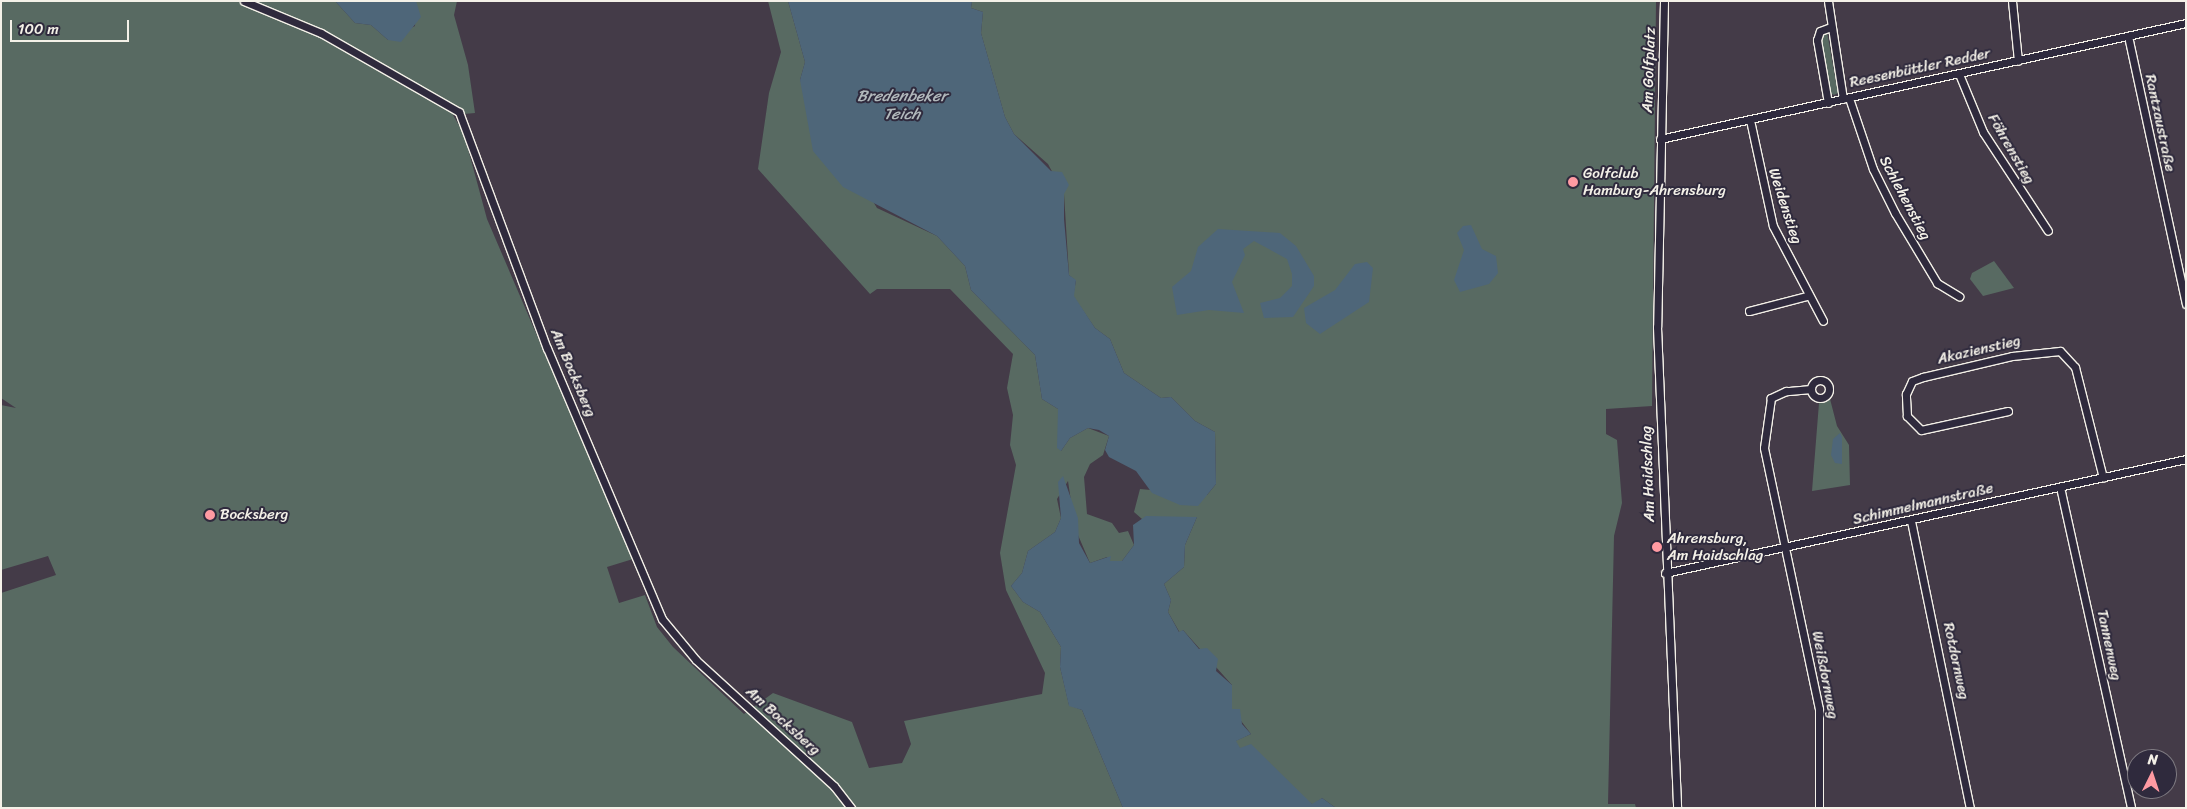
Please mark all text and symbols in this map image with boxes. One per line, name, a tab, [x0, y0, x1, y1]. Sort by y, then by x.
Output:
scale bar	[12, 10, 131, 42]
text: 100 m	[18, 16, 59, 42]
street label: Am Golfplatz	[1638, 27, 1660, 113]
street label: Reesenbüttler Redder	[1848, 44, 1992, 92]
street label: Rantzaustraße	[2141, 73, 2179, 173]
water label: Bredenbeker Teich	[857, 86, 947, 124]
street label: Föhrenstieg	[1984, 111, 2038, 187]
street label: Schlehenstieg	[1875, 153, 1935, 243]
place label: Golfclub Hamburg-Ahrensburg	[1583, 164, 1726, 199]
street label: Weidenstieg	[1764, 166, 1806, 246]
marker: Golfclub Hamburg-Ahrensburg	[1567, 176, 1579, 188]
street label: Am Bocksberg	[546, 326, 600, 420]
street label: Akazienstieg	[1936, 332, 2022, 368]
street label: Am Haidschlag	[1637, 425, 1659, 523]
street label: Schimmelmannstraße	[1851, 479, 1995, 529]
place label: Bocksberg	[220, 506, 288, 524]
marker: Bocksberg	[204, 509, 216, 521]
place label: Ahrensburg, Am Haidschlag	[1667, 529, 1764, 564]
marker: Ahrensburg, Am Haidschlag	[1651, 541, 1663, 553]
street label: Tannenweg	[2093, 608, 2125, 682]
street label: Rotdornweg	[1939, 621, 1973, 701]
street label: Weißdornweg	[1808, 630, 1842, 720]
street label: Am Bocksberg	[742, 683, 824, 759]
text: N	[2147, 747, 2159, 772]
north arrow	[2127, 749, 2177, 799]

